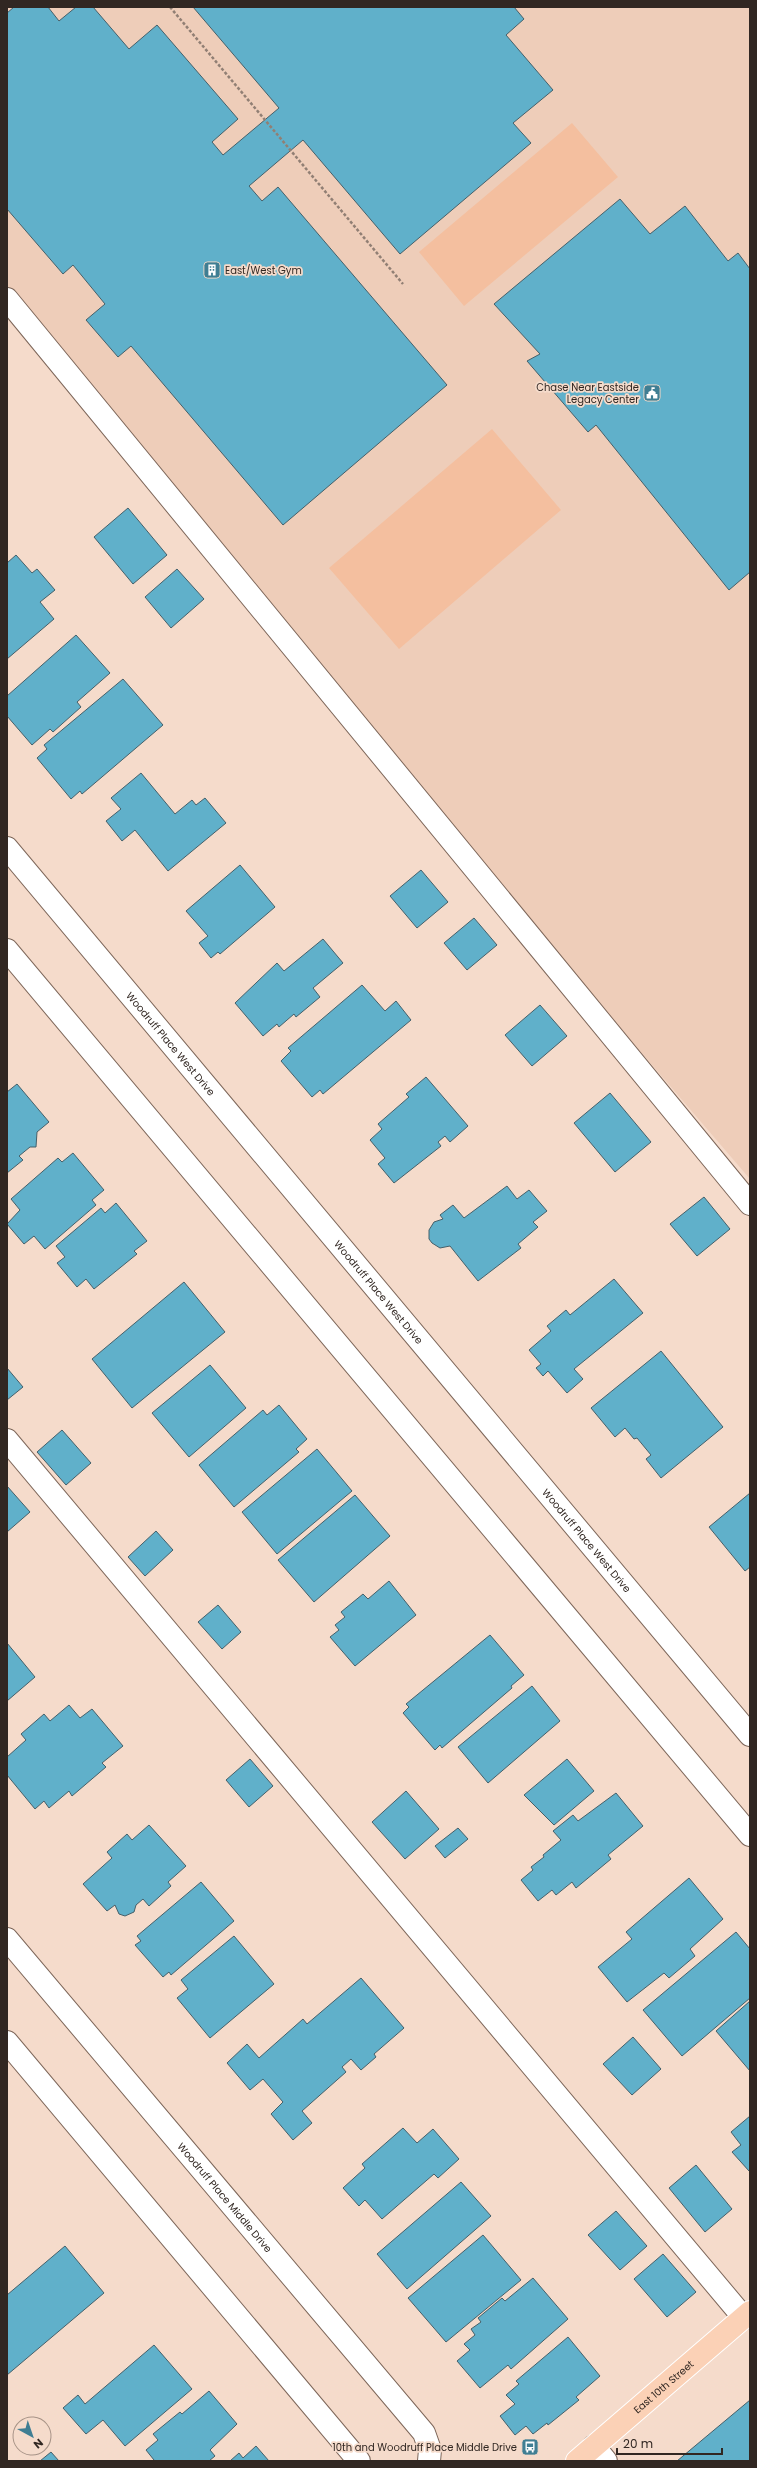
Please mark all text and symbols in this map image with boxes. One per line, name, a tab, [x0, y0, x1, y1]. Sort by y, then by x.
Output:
building icon: East/West Gym	[202, 260, 222, 280]
place label: East/West Gym	[225, 263, 302, 278]
place label: Chase Near Eastside Legacy Center	[536, 380, 639, 407]
public building icon: Chase Near Eastside Legacy Center	[642, 383, 662, 403]
street label: Woodruff Place West Drive	[122, 989, 218, 1099]
street label: Woodruff Place West Drive	[330, 1237, 426, 1347]
street label: Woodruff Place West Drive	[539, 1485, 634, 1596]
street label: Woodruff Place Middle Drive	[174, 2139, 275, 2256]
street label: East 10th Street	[630, 2357, 697, 2417]
north arrow	[12, 2416, 52, 2456]
scale bar	[617, 2430, 722, 2456]
text: N	[30, 2435, 47, 2452]
text: 20 m	[623, 2435, 653, 2452]
bus stop icon: 10th and Woodruff Place Middle Drive	[520, 2437, 540, 2457]
place label: 10th and Woodruff Place Middle Drive	[333, 2440, 517, 2455]

